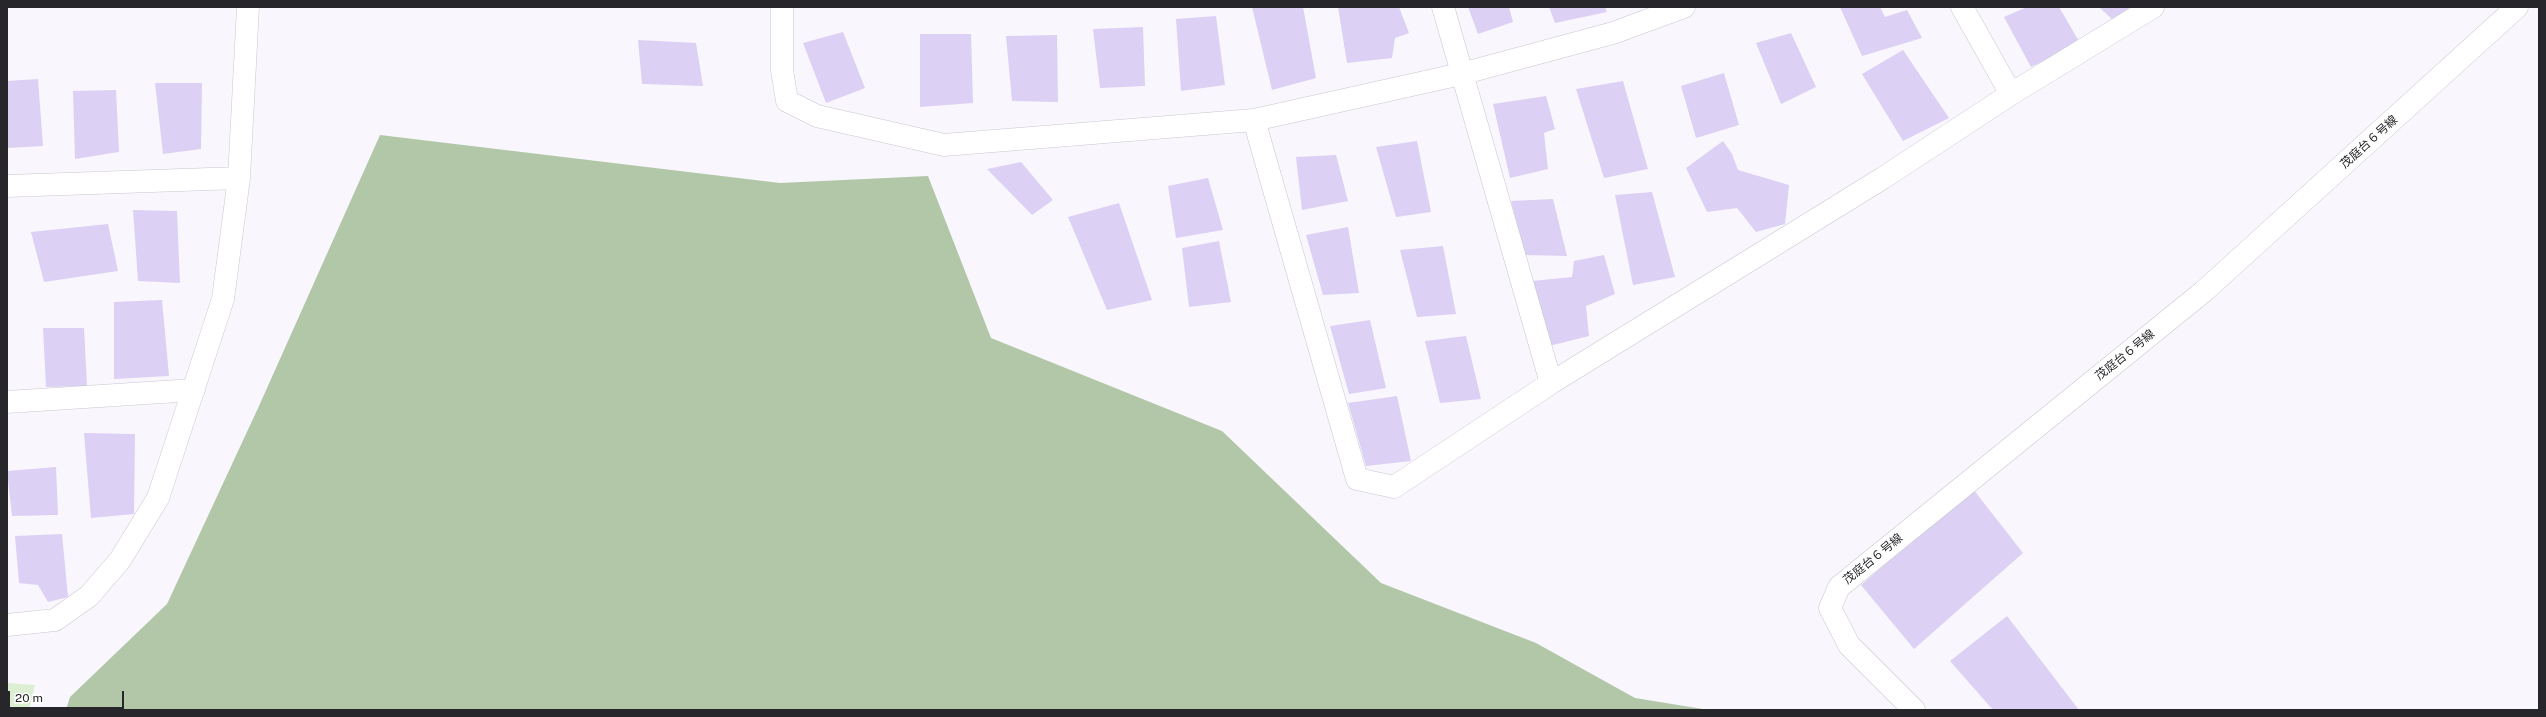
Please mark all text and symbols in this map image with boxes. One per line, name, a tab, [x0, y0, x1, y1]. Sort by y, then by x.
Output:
street label: 茂庭台６号線	[2337, 113, 2401, 171]
street label: 茂庭台６号線	[2092, 327, 2158, 383]
street label: 茂庭台６号線	[1840, 531, 1906, 587]
scale bar	[10, 683, 126, 709]
text: 20 m	[15, 691, 43, 705]

